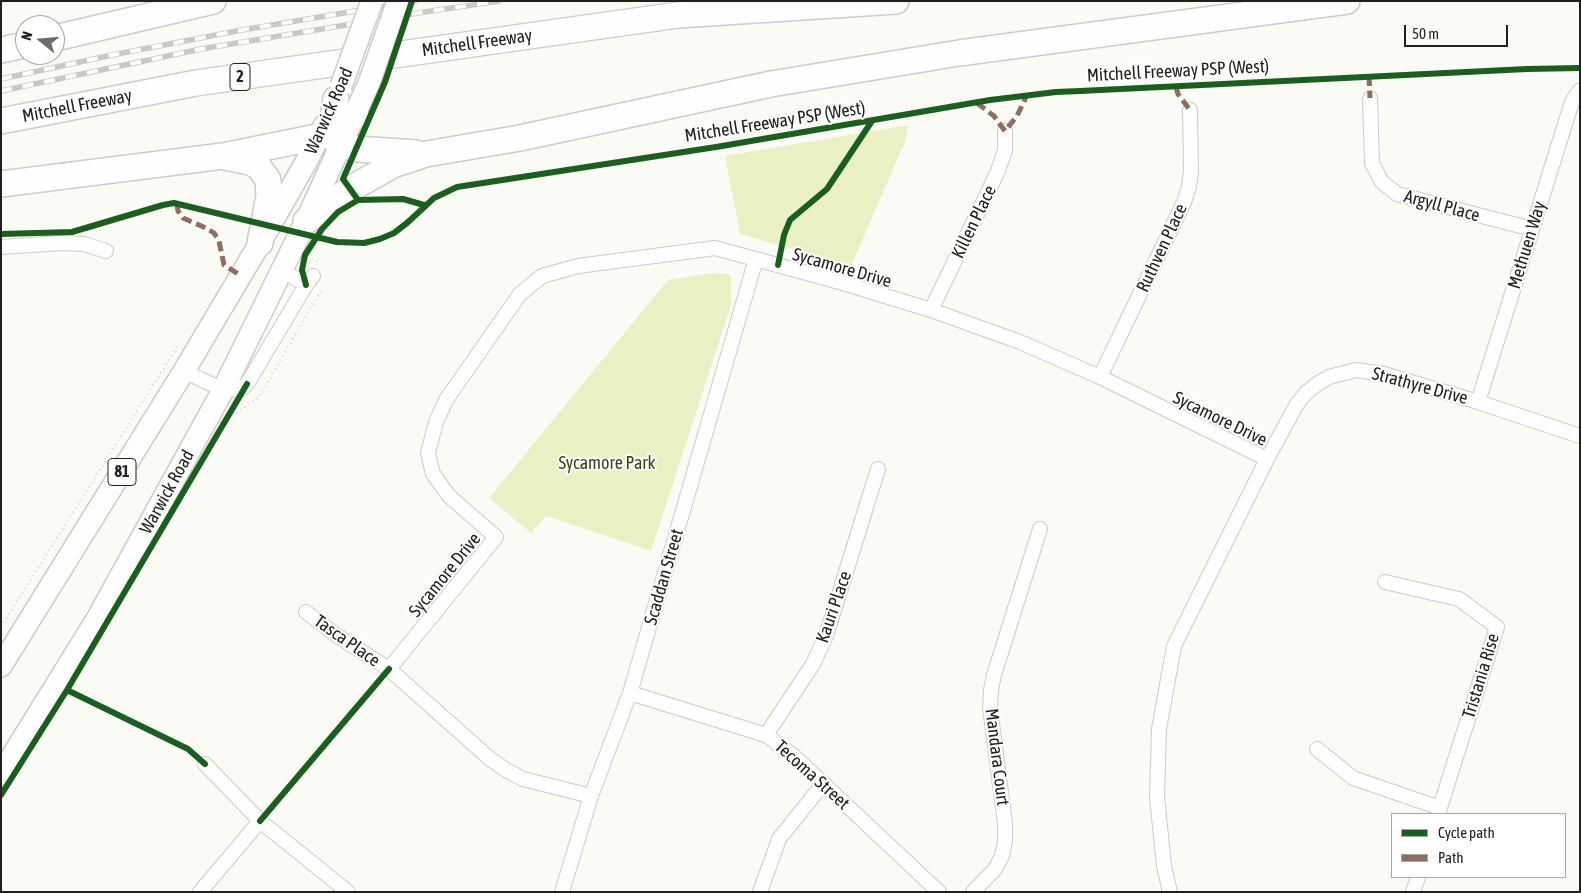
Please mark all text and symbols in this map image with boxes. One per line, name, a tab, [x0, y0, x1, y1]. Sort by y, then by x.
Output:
north arrow	[15, 15, 65, 65]
scale bar	[1406, 15, 1510, 47]
street label: Mitchell Freeway	[420, 25, 534, 61]
text: 50 m	[1412, 25, 1439, 42]
text: N	[18, 30, 35, 42]
street label: Mitchell Freeway PSP (West)	[1086, 55, 1270, 87]
road number: 2	[230, 64, 250, 90]
street label: Warwick Road	[300, 64, 358, 158]
street label: Mitchell Freeway	[20, 85, 134, 127]
street label: Mitchell Freeway PSP (West)	[683, 97, 867, 147]
street label: Killen Place	[947, 182, 1001, 262]
street label: Argyll Place	[1402, 186, 1482, 226]
street label: Methuen Way	[1503, 199, 1551, 291]
street label: Ruthven Place	[1132, 200, 1192, 296]
street label: Sycamore Drive	[790, 244, 894, 292]
street label: Strathyre Drive	[1370, 363, 1470, 409]
street label: Sycamore Drive	[1169, 387, 1271, 451]
street label: Warwick Road	[135, 446, 199, 538]
park label: Sycamore Park	[558, 452, 656, 474]
road number: 81	[108, 458, 136, 486]
street label: Scaddan Street	[640, 527, 688, 627]
street label: Sycamore Drive	[405, 529, 485, 621]
street label: Kauri Place	[812, 568, 856, 646]
street label: Tasca Place	[310, 610, 384, 672]
street label: Tristania Rise	[1458, 631, 1504, 721]
street label: Mandara Court	[980, 707, 1014, 807]
street label: Tecoma Street	[770, 736, 854, 814]
legend	[1391, 813, 1566, 878]
text: Cycle path	[1438, 824, 1495, 841]
text: Path	[1438, 849, 1464, 866]

